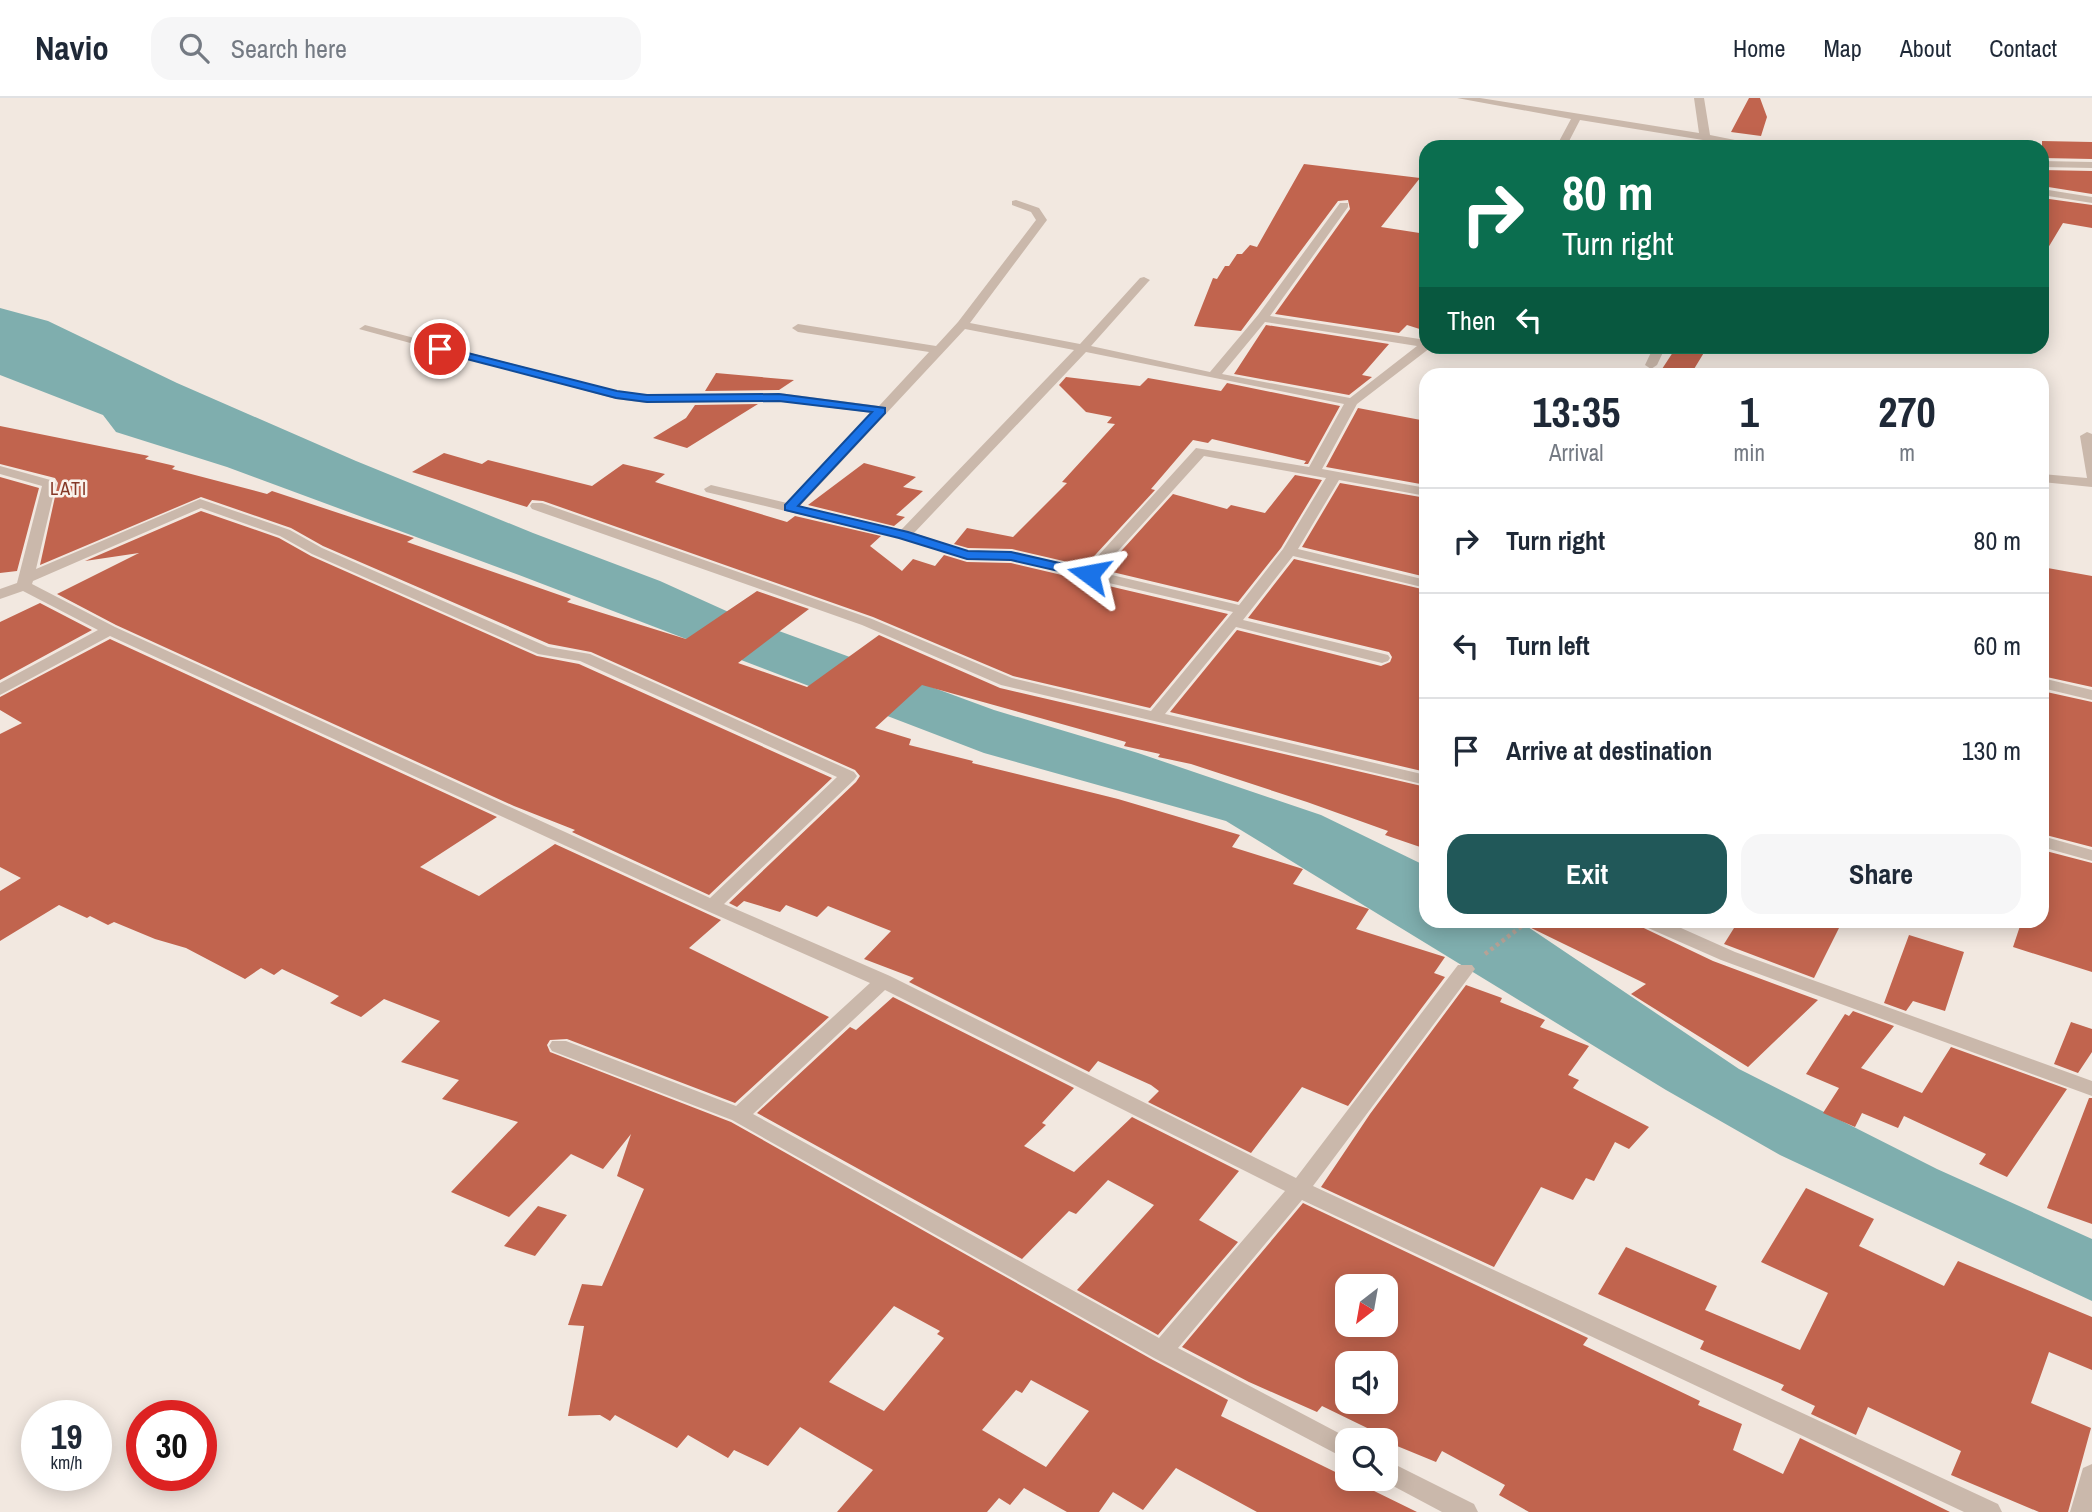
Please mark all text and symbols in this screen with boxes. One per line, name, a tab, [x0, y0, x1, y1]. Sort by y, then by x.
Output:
search box	[151, 17, 641, 80]
text: Navio	[35, 26, 109, 70]
icon: search	[175, 29, 213, 67]
text: Search here	[231, 31, 347, 66]
text: Home	[1733, 32, 1785, 64]
text: Map	[1823, 32, 1862, 64]
text: About	[1900, 32, 1951, 64]
text: Contact	[1989, 32, 2057, 64]
text: 80 m	[1562, 159, 1654, 225]
icon: right	[1447, 168, 1538, 259]
text: Turn right	[1562, 222, 1674, 265]
icon: left	[1510, 301, 1548, 339]
text: Then	[1447, 303, 1496, 338]
pin	[410, 319, 470, 379]
icon: arrive	[421, 330, 459, 368]
text: 13:35	[1532, 384, 1620, 440]
text: 1	[1740, 384, 1759, 440]
text: 270	[1878, 384, 1936, 440]
text: Arrival	[1549, 437, 1604, 468]
text: min	[1734, 437, 1765, 468]
text: m	[1899, 437, 1915, 468]
district label: LATI	[50, 476, 88, 501]
icon: right	[1447, 522, 1485, 560]
text: Turn right	[1506, 523, 1605, 558]
text: 80 m	[1974, 523, 2021, 558]
position arrow	[1052, 537, 1126, 611]
icon: left	[1447, 627, 1485, 665]
text: Turn left	[1506, 628, 1590, 663]
text: 60 m	[1974, 628, 2021, 663]
icon: arrive	[1447, 732, 1485, 770]
text: Arrive at destination	[1506, 733, 1712, 768]
text: 130 m	[1962, 733, 2021, 768]
button: Exit	[1447, 834, 1727, 914]
button: Share	[1741, 834, 2021, 914]
north arrow	[1335, 1274, 1398, 1337]
map controls	[1335, 1274, 1398, 1491]
button: sound	[1335, 1351, 1398, 1414]
speed limit sign: 30	[126, 1400, 217, 1491]
text: 19	[51, 1413, 82, 1460]
button: search	[1335, 1428, 1398, 1491]
text: km/h	[51, 1450, 83, 1475]

